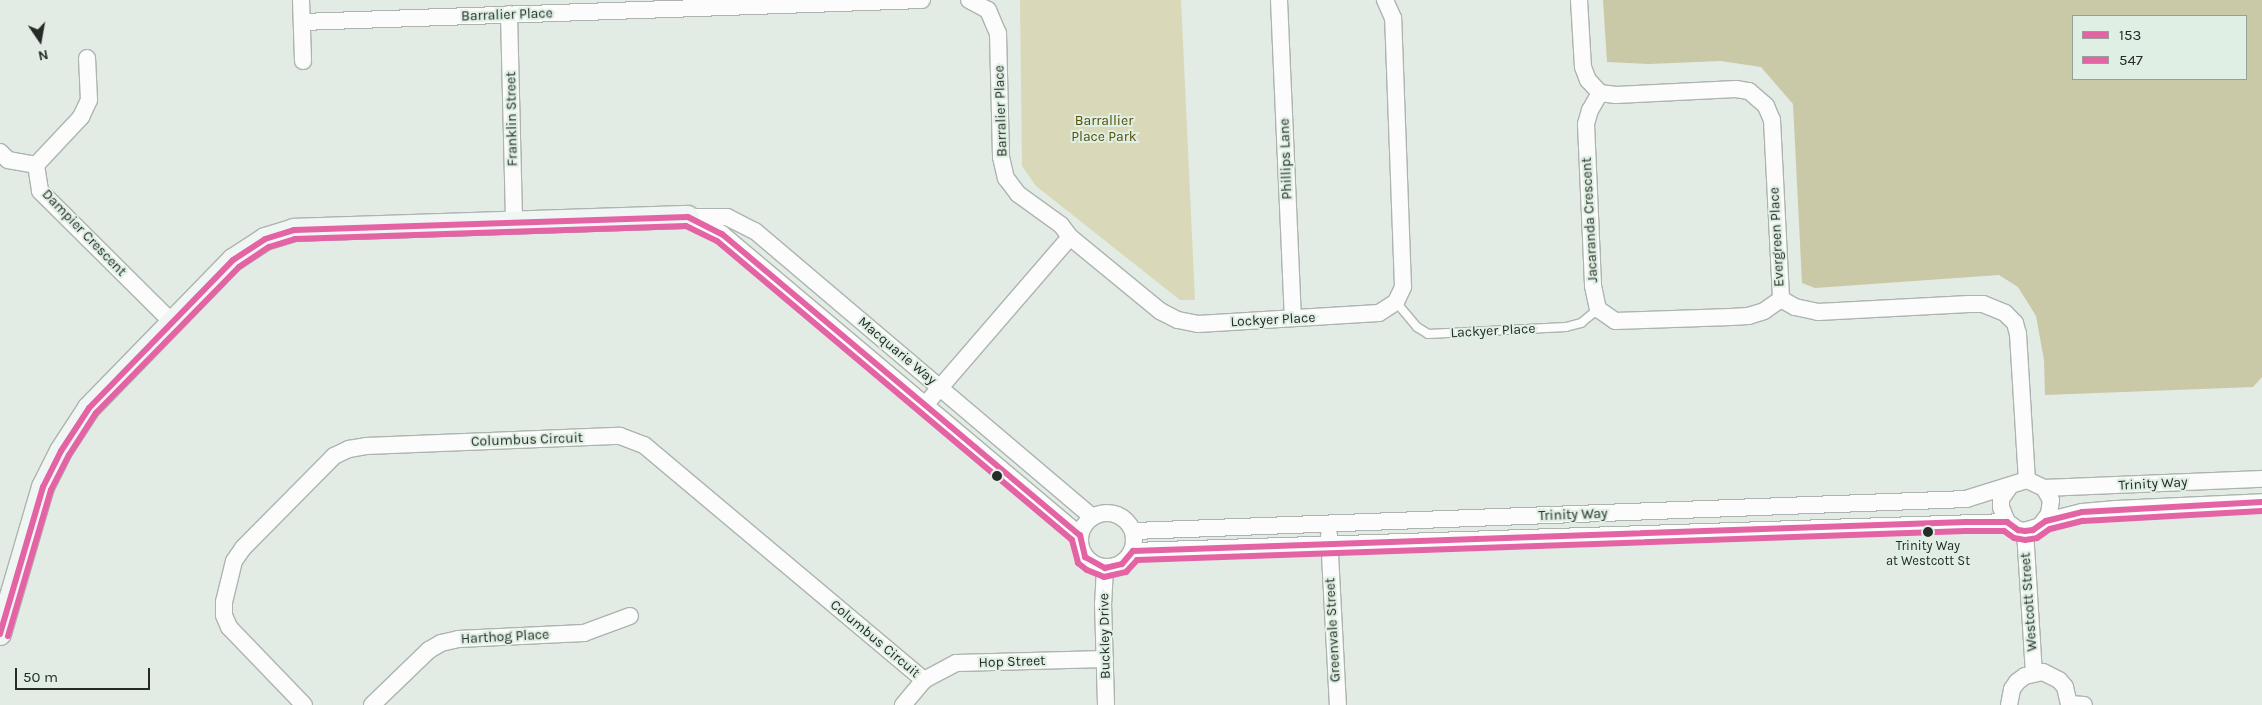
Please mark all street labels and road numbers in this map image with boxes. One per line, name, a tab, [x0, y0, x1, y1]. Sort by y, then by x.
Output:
street label: Barralier Place	[461, 5, 553, 25]
street label: Barralier Place	[991, 65, 1011, 157]
street label: Franklin Street	[503, 71, 521, 167]
street label: Phillips Lane	[1276, 118, 1296, 200]
street label: Jacaranda Crescent	[1578, 157, 1602, 283]
street label: Dampier Crescent	[38, 186, 130, 280]
street label: Evergreen Place	[1766, 187, 1788, 287]
street label: Lockyer Place	[1230, 309, 1316, 331]
street label: Macquarie Way	[854, 313, 940, 389]
street label: Lackyer Place	[1450, 320, 1536, 342]
street label: Columbus Circuit	[471, 430, 583, 450]
street label: Trinity Way	[2118, 474, 2188, 494]
street label: Trinity Way	[1538, 505, 1608, 525]
street label: Westcott Street	[2017, 552, 2041, 652]
street label: Greenvale Street	[1322, 577, 1344, 683]
street label: Buckley Drive	[1096, 593, 1114, 679]
street label: Columbus Circuit	[827, 597, 923, 681]
street label: Harthog Place	[460, 626, 550, 648]
street label: Hop Street	[978, 652, 1046, 672]

